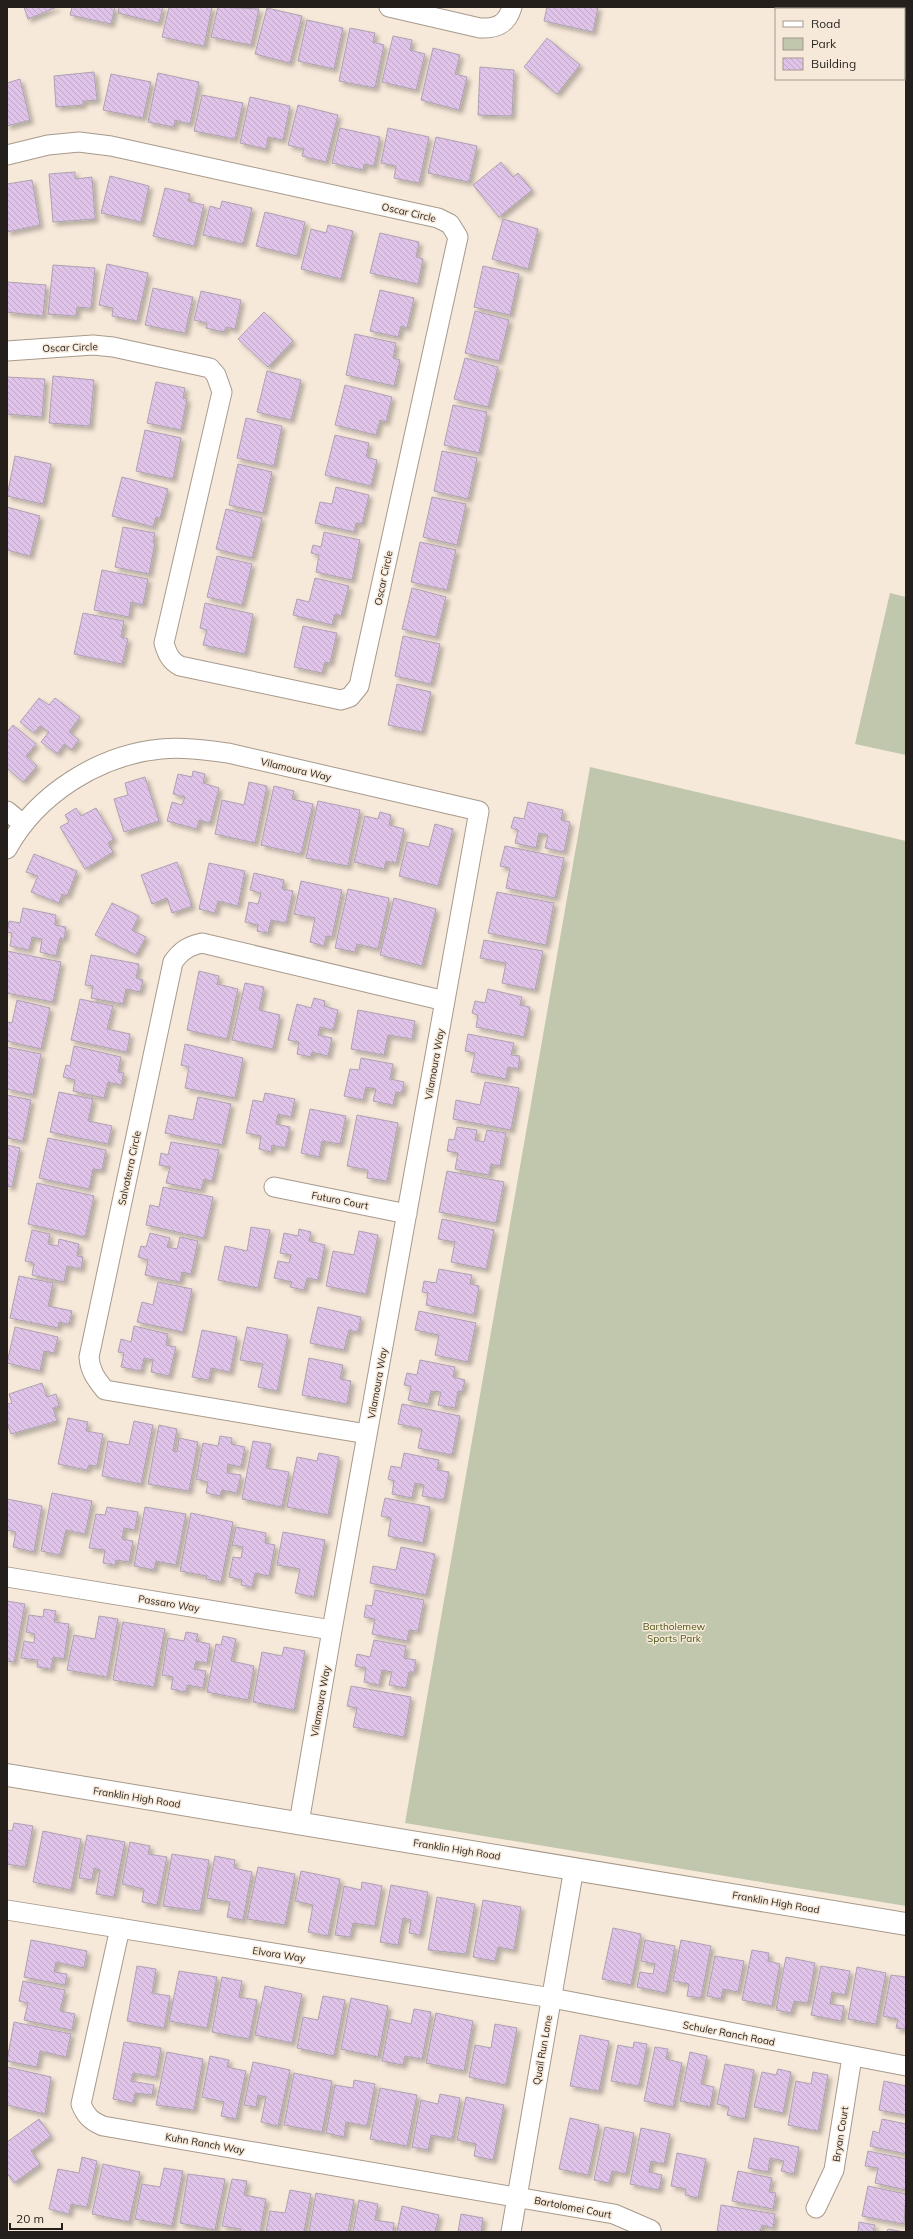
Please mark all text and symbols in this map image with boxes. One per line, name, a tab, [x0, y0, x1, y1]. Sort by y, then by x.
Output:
legend	[775, 8, 905, 80]
text: Road	[811, 16, 840, 31]
text: Park	[811, 36, 837, 51]
text: Building	[811, 56, 856, 71]
street label: Oscar Circle	[380, 200, 437, 225]
street label: Oscar Circle	[42, 340, 98, 355]
street label: Oscar Circle	[371, 550, 396, 607]
street label: Vilamoura Way	[259, 755, 333, 784]
street label: Vilamoura Way	[422, 1027, 447, 1101]
street label: Salvaterra Circle	[115, 1130, 144, 1207]
street label: Futuro Court	[310, 1189, 370, 1212]
street label: Vilamoura Way	[365, 1346, 390, 1420]
street label: Passaro Way	[137, 1592, 201, 1615]
park label: Bartholemew Sports Park	[643, 1620, 706, 1645]
street label: Vilamoura Way	[308, 1664, 333, 1738]
street label: Franklin High Road	[92, 1784, 182, 1811]
street label: Franklin High Road	[412, 1836, 502, 1863]
street label: Franklin High Road	[731, 1888, 821, 1917]
street label: Elvora Way	[252, 1944, 307, 1965]
street label: Quail Run Lane	[530, 2014, 555, 2086]
street label: Schuler Ranch Road	[682, 2018, 776, 2049]
street label: Bryan Court	[830, 2105, 851, 2163]
street label: Kuhn Ranch Way	[164, 2130, 246, 2157]
street label: Bartolomei Court	[533, 2194, 613, 2221]
scale bar	[10, 2205, 62, 2231]
text: 20 m	[16, 2211, 44, 2226]

